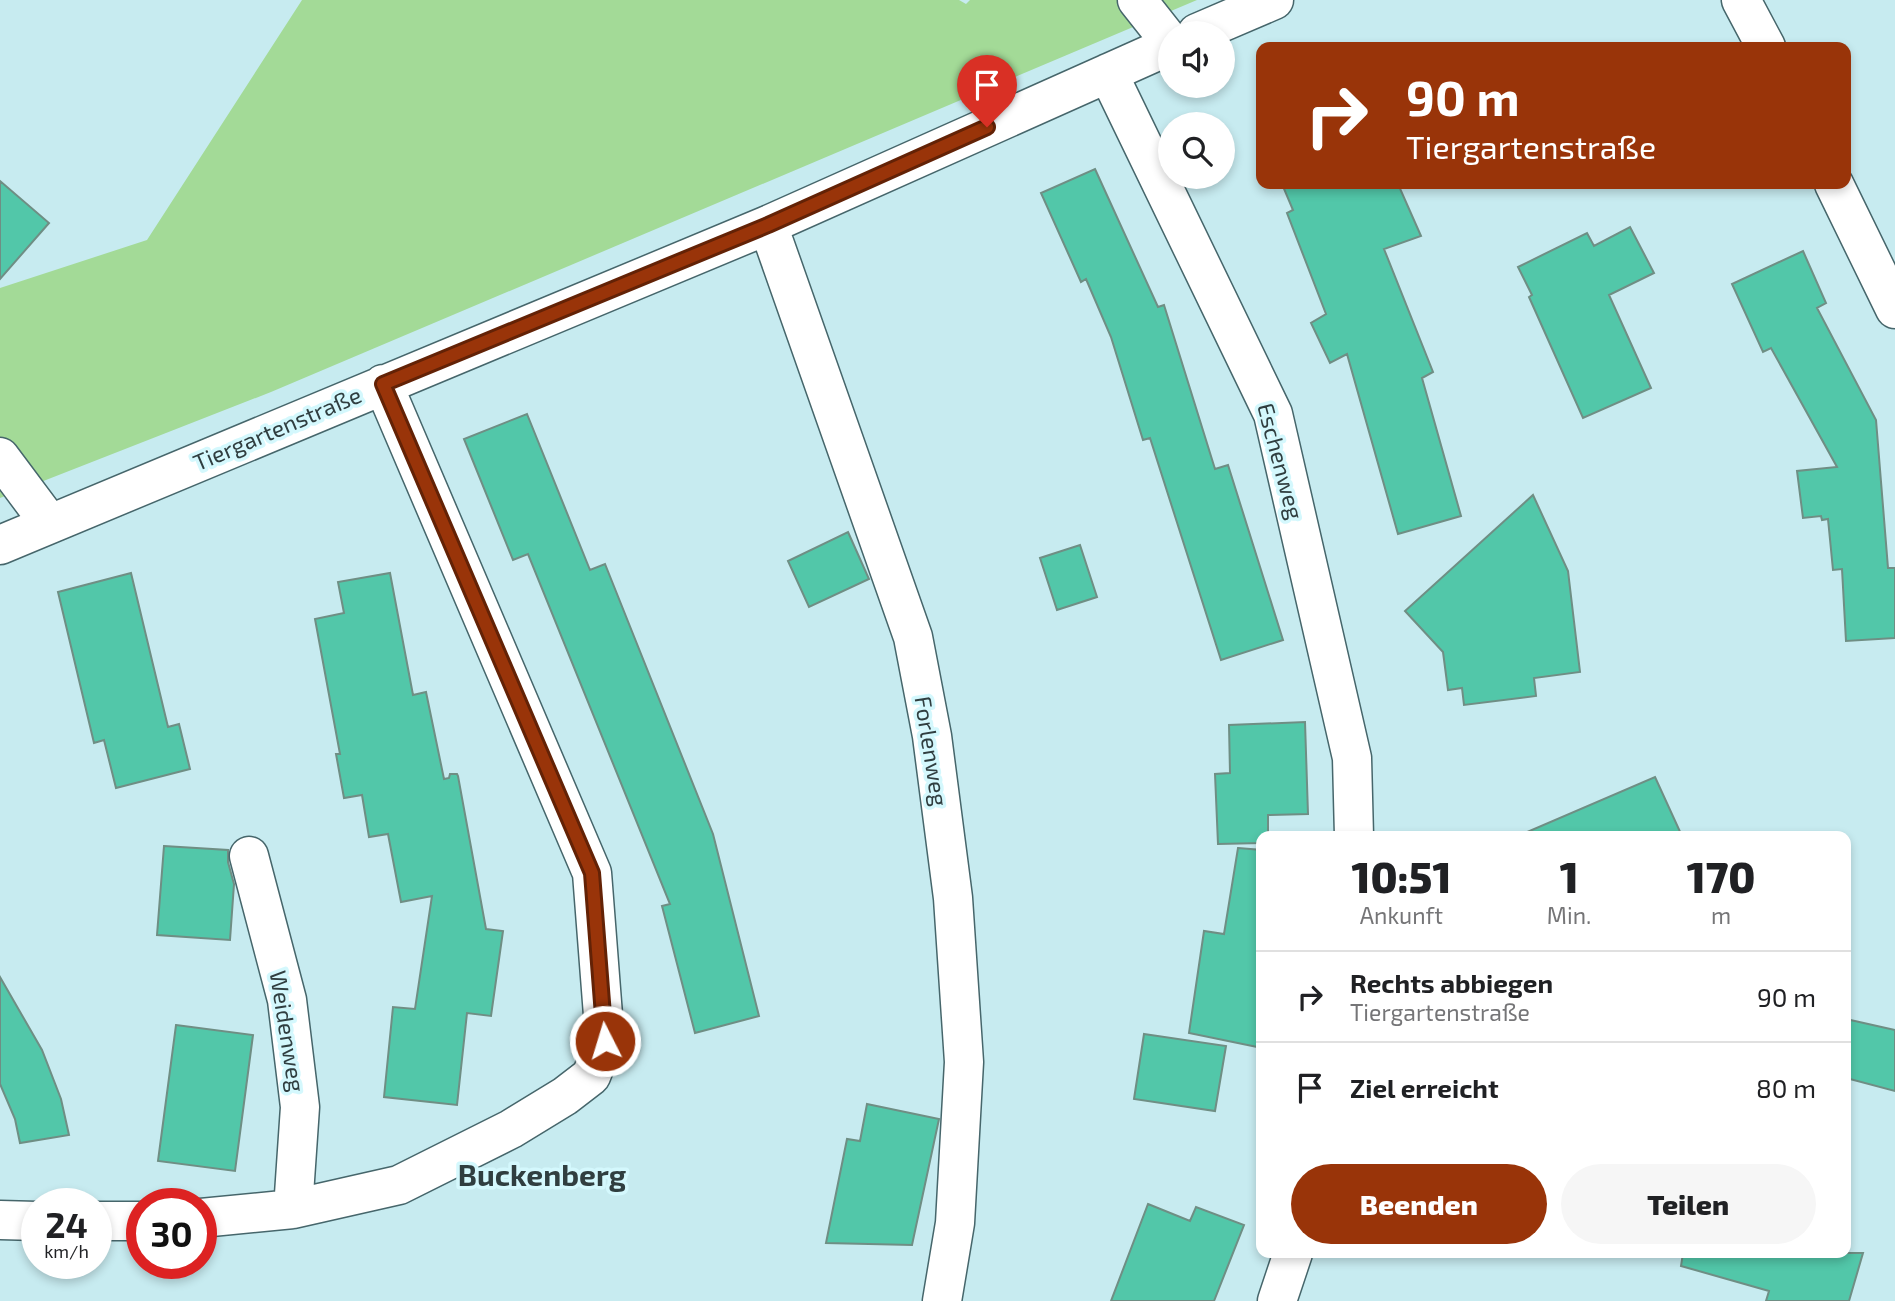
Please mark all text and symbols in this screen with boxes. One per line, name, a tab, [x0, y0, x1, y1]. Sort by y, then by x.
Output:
map controls	[1158, 21, 1235, 189]
button: sound	[1158, 21, 1235, 98]
pin	[957, 55, 1017, 127]
icon: arrive	[968, 66, 1006, 104]
text: 90 m	[1406, 67, 1520, 126]
icon: right	[1291, 70, 1382, 161]
button: search	[1158, 112, 1235, 189]
text: Tiergartenstraße	[1406, 127, 1656, 165]
street label: Tiergartenstraße	[189, 380, 365, 476]
street label: Eschenweg	[1252, 400, 1310, 522]
street label: Forlenweg	[909, 694, 955, 808]
text: 10:51	[1352, 851, 1451, 901]
text: 1	[1560, 851, 1579, 901]
text: 170	[1687, 851, 1755, 901]
text: Ankunft	[1360, 901, 1443, 929]
text: Min.	[1547, 901, 1591, 929]
text: m	[1711, 901, 1731, 929]
text: Rechts abbiegen	[1350, 967, 1553, 998]
street label: Weidenweg	[265, 968, 311, 1094]
icon: right	[1291, 978, 1329, 1016]
text: 90 m	[1757, 981, 1816, 1012]
text: Tiergartenstraße	[1350, 998, 1530, 1026]
position arrow	[568, 1004, 642, 1078]
icon: arrive	[1291, 1069, 1329, 1107]
text: Ziel erreicht	[1350, 1072, 1499, 1103]
text: 80 m	[1756, 1072, 1816, 1103]
district label: Buckenberg	[458, 1156, 627, 1192]
button: Beenden	[1291, 1164, 1547, 1244]
button: Teilen	[1561, 1164, 1816, 1244]
speed limit sign: 30	[126, 1188, 217, 1279]
text: 24	[45, 1203, 88, 1245]
text: km/h	[44, 1240, 89, 1262]

